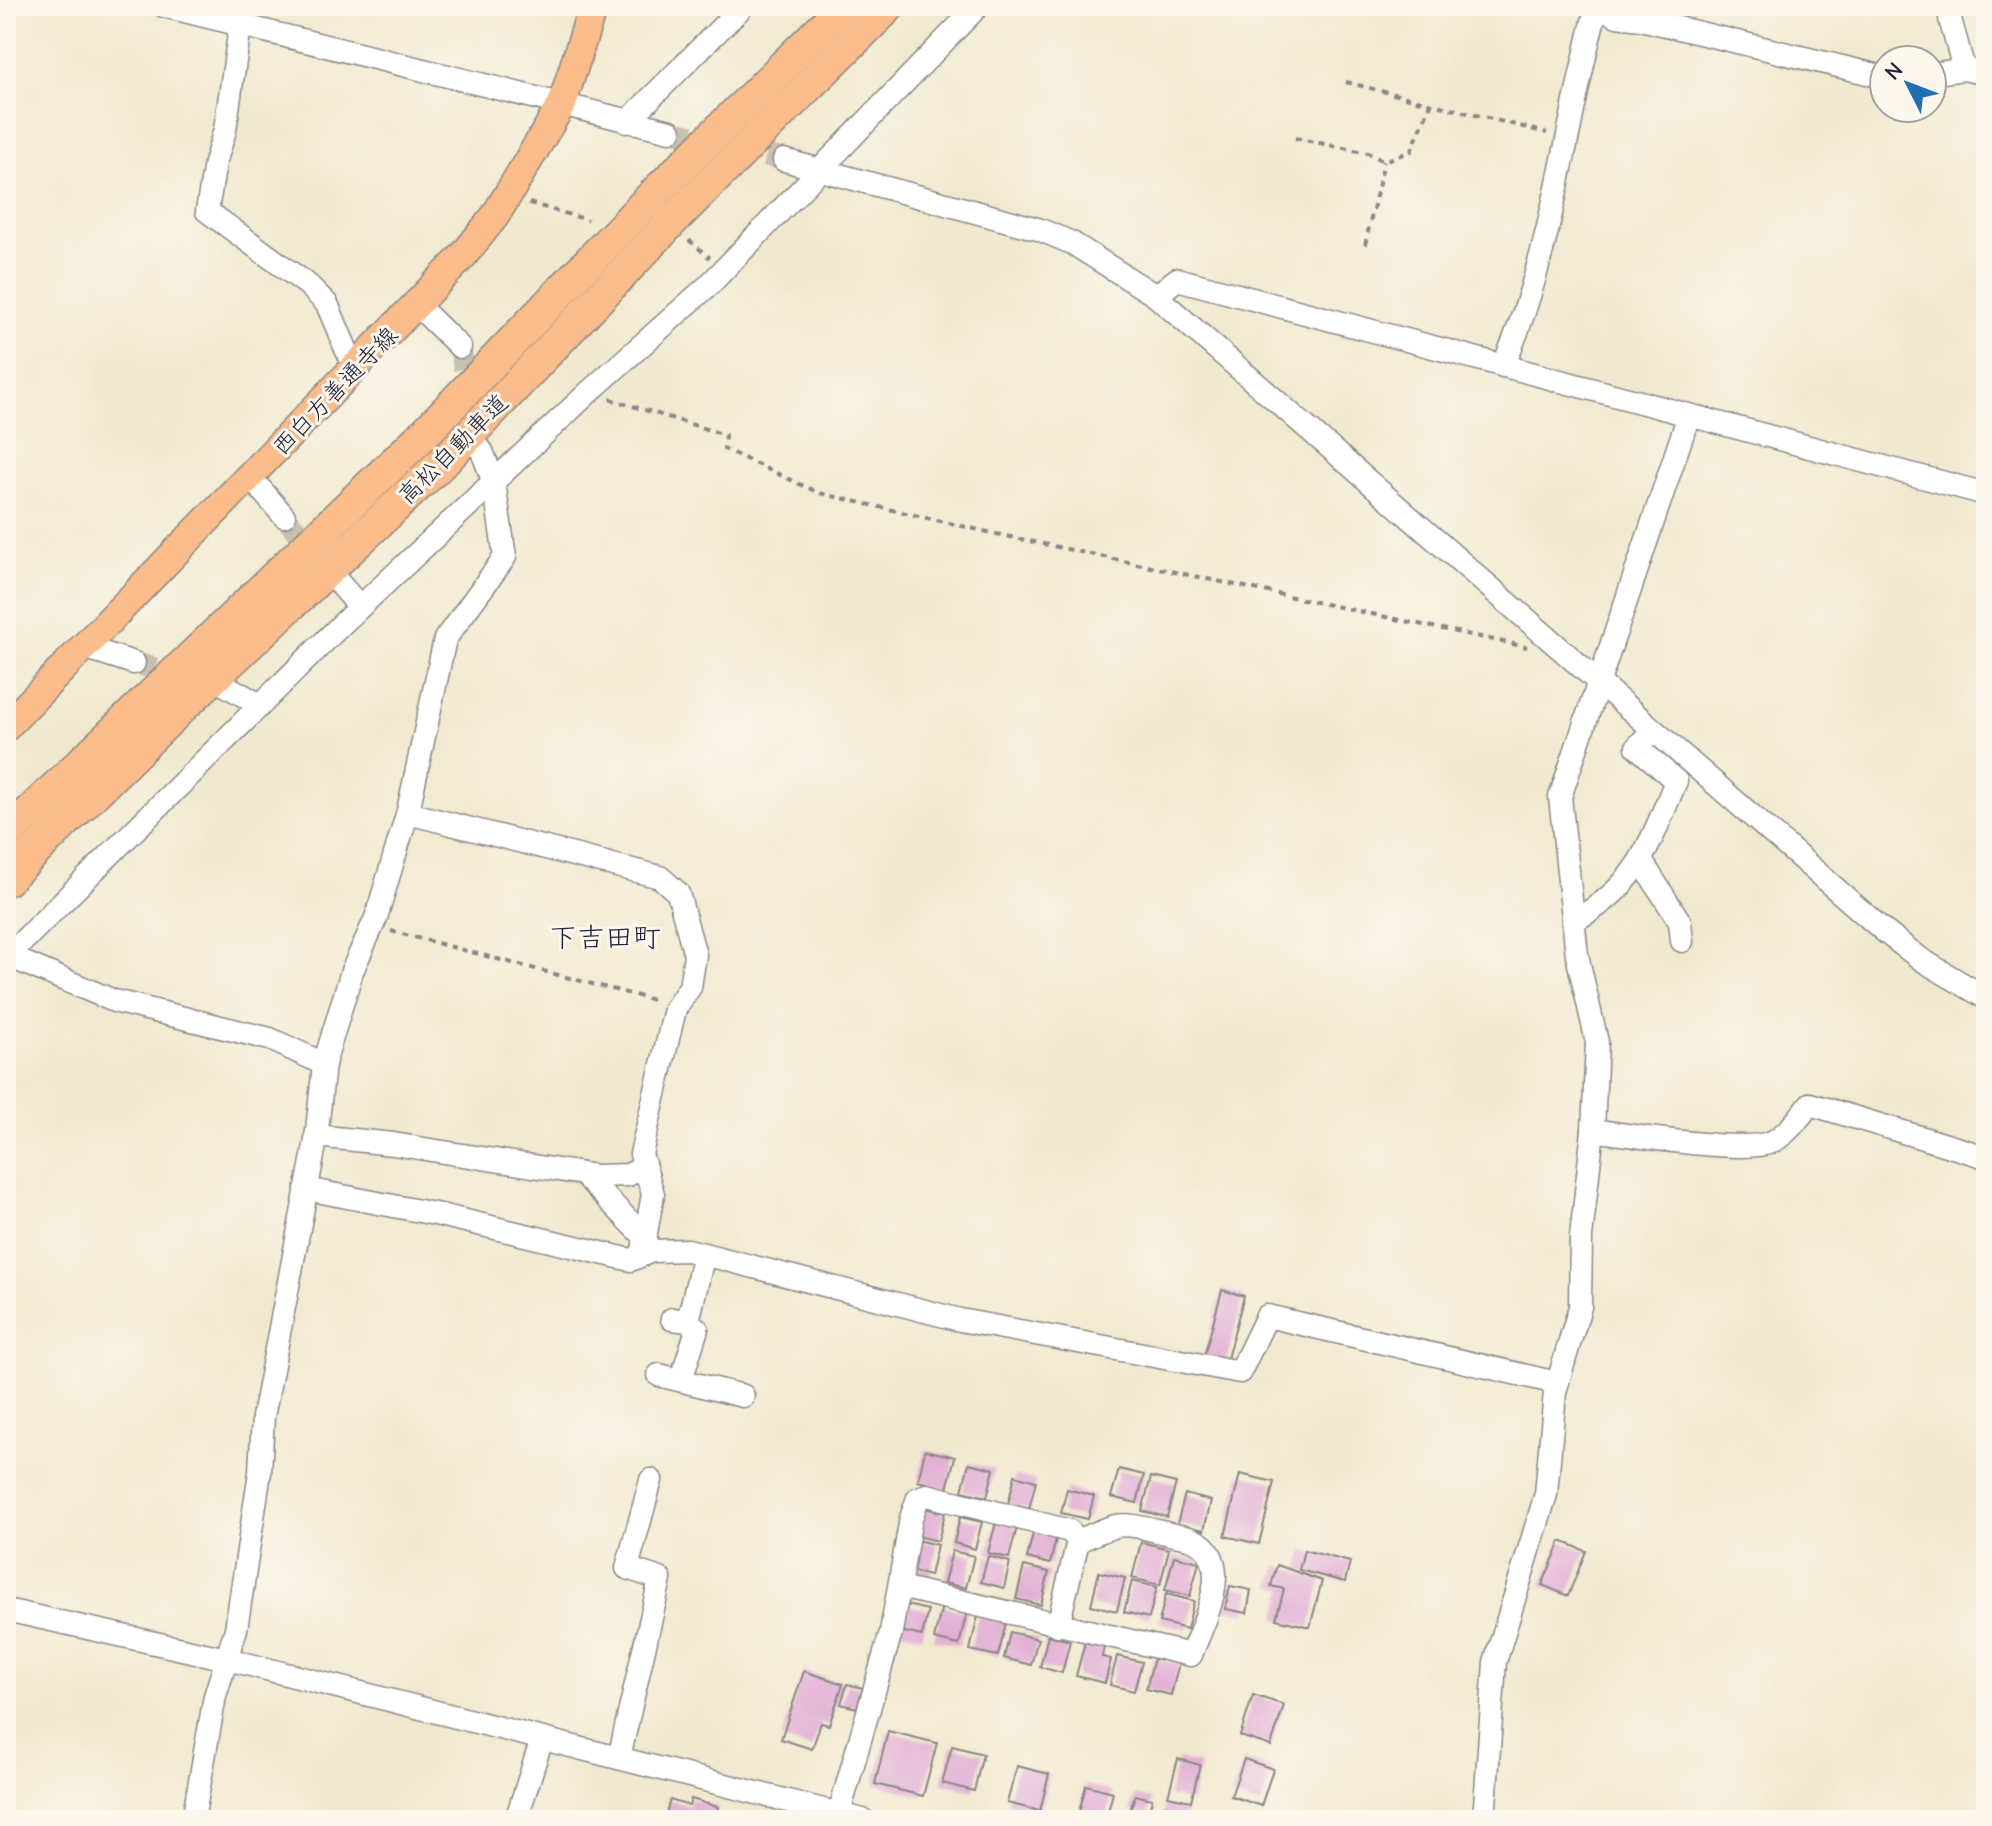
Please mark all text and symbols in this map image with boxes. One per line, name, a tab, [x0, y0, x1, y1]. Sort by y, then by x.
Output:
north arrow	[1868, 44, 1948, 124]
text: N	[1879, 57, 1908, 85]
street label: 西白方善通寺線	[267, 321, 403, 461]
street label: 高松自動車道	[392, 388, 514, 510]
district label: 下吉田町	[549, 922, 661, 954]

